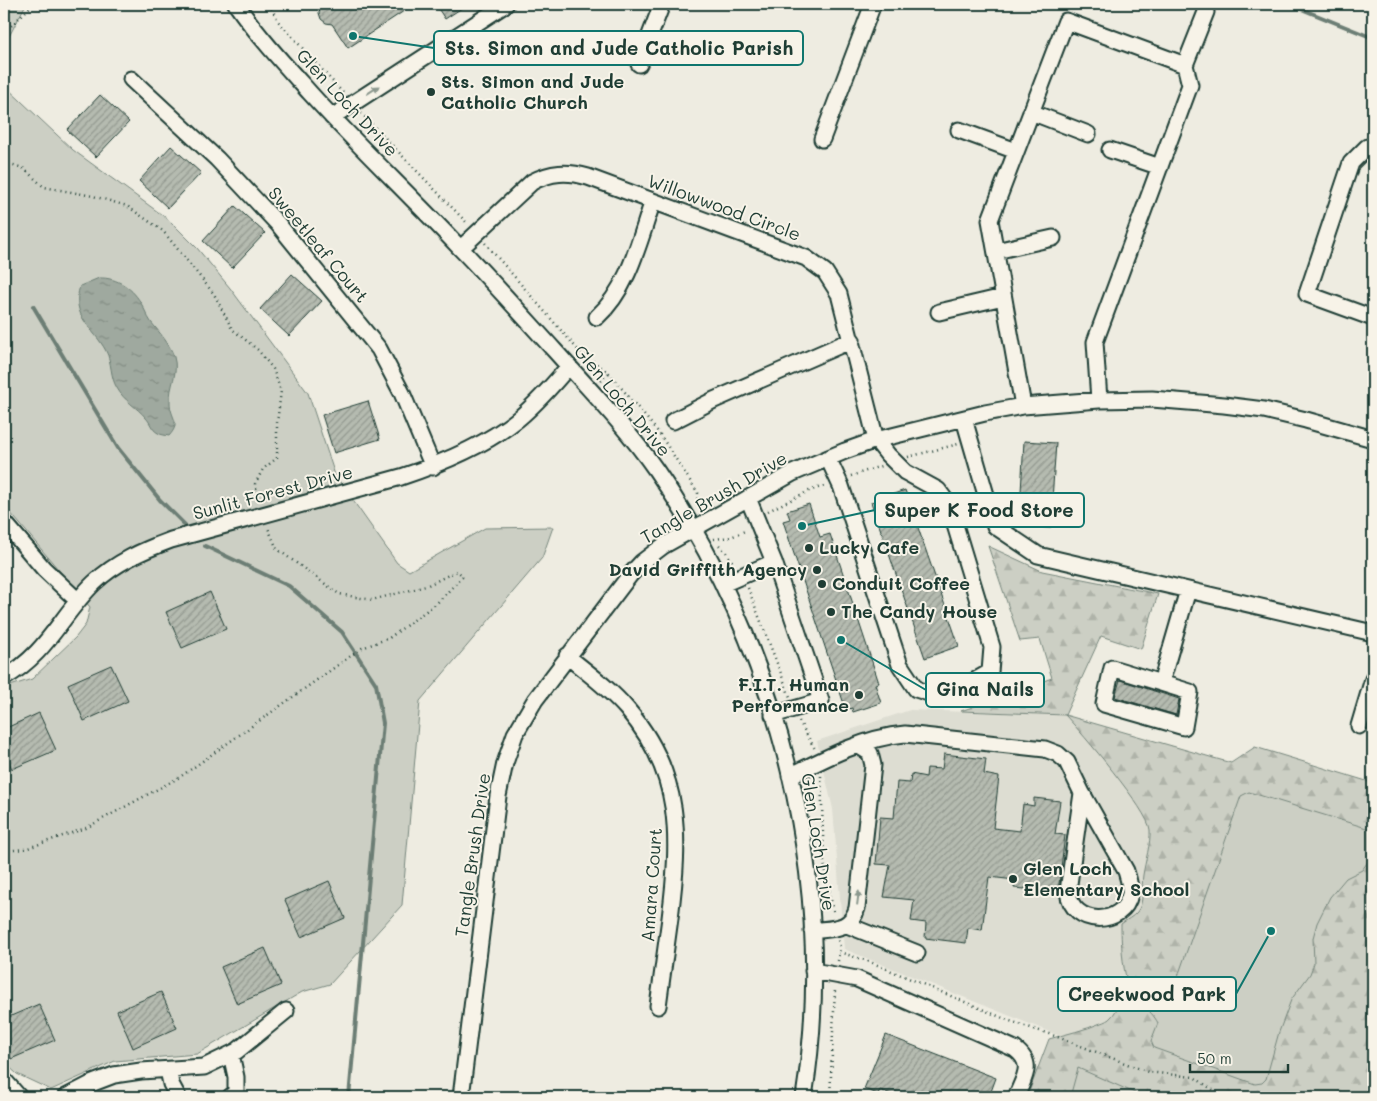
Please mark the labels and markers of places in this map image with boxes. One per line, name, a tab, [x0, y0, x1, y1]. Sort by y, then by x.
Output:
callout: Sts. Simon and Jude Catholic Parish	[434, 31, 803, 65]
place label: Sts. Simon and Jude Catholic Church	[441, 69, 625, 114]
marker: Sts. Simon and Jude Catholic Church	[425, 86, 437, 98]
callout: Super K Food Store	[875, 493, 1084, 527]
place label: Lucky Cafe	[819, 535, 920, 559]
marker: Lucky Cafe	[803, 542, 815, 554]
place label: David Griffith Agency	[609, 557, 807, 581]
marker: David Griffith Agency	[811, 564, 823, 576]
place label: Conduit Coffee	[832, 571, 970, 595]
marker: Conduit Coffee	[816, 578, 828, 590]
place label: The Candy House	[841, 599, 997, 623]
marker: The Candy House	[825, 606, 837, 618]
place label: F.I.T. Human Performance	[731, 672, 849, 717]
callout: Gina Nails	[926, 673, 1044, 707]
marker: F.I.T. Human Performance	[853, 689, 865, 701]
place label: Glen Loch Elementary School	[1023, 856, 1189, 901]
marker: Glen Loch Elementary School	[1007, 873, 1019, 885]
callout: Creekwood Park	[1058, 977, 1236, 1011]

